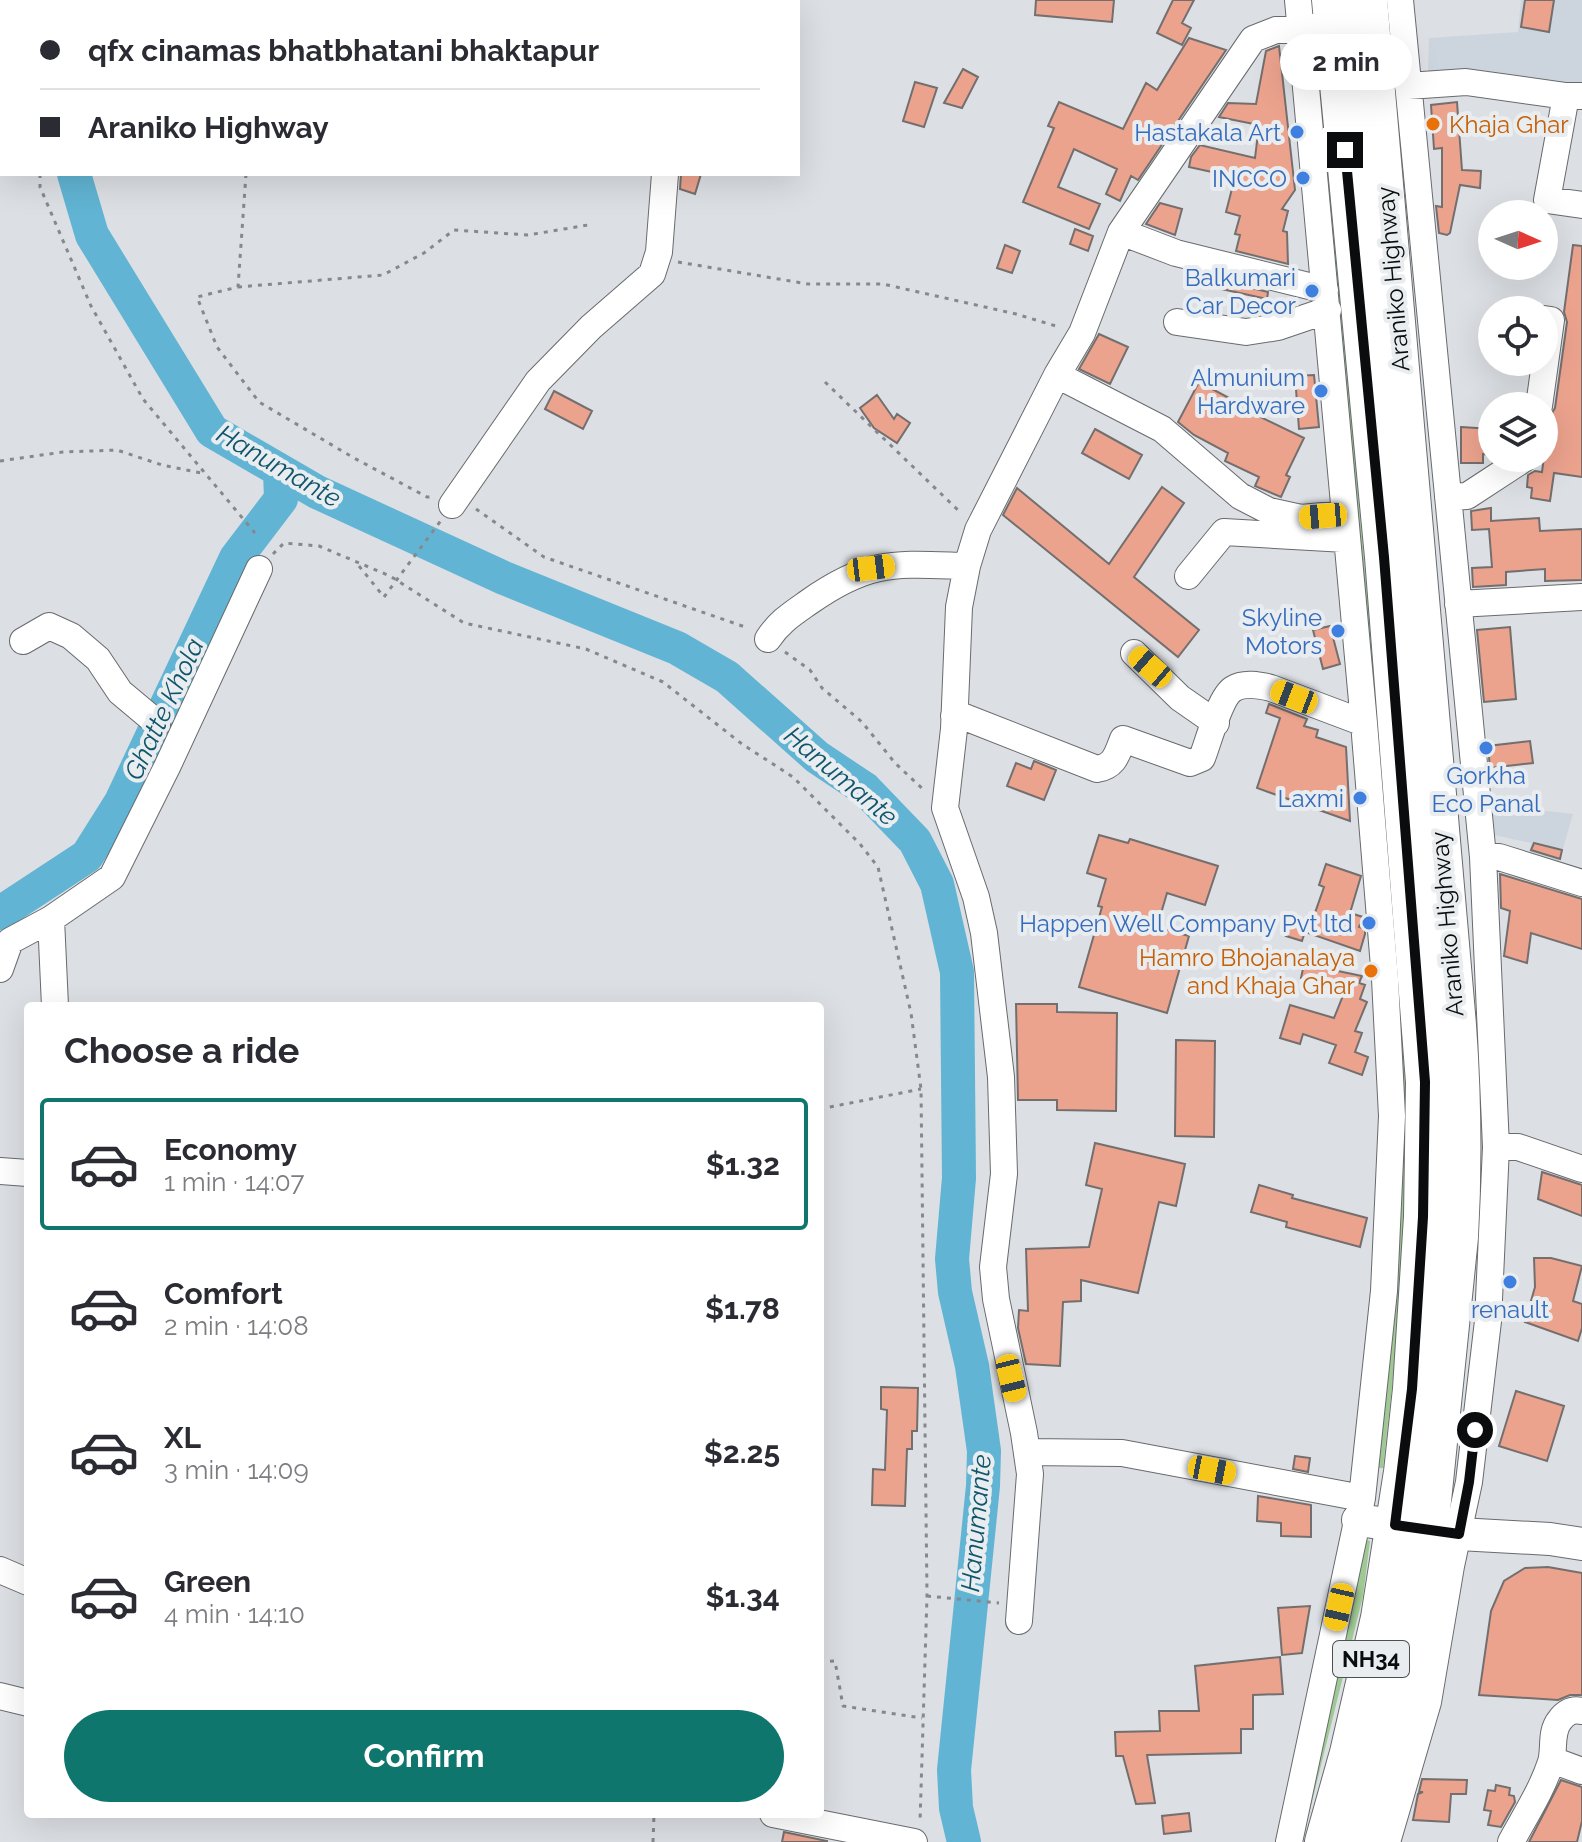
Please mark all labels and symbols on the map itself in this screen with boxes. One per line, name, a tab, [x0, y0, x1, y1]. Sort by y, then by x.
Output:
callout: 2 min	[1279, 34, 1411, 90]
place label: Khaja Ghar	[1449, 110, 1569, 139]
marker: Khaja Ghar	[1424, 115, 1442, 133]
place label: Hastakala Art	[1134, 118, 1281, 147]
marker: Hastakala Art	[1288, 123, 1306, 141]
route end	[1327, 132, 1363, 168]
place label: INCCO	[1212, 164, 1287, 193]
marker: INCCO	[1294, 169, 1312, 187]
street label: Araniko Highway	[1370, 185, 1416, 373]
north arrow	[1478, 200, 1558, 280]
place label: Balkumari Car Decor	[1185, 263, 1297, 320]
marker: Balkumari Car Decor	[1303, 282, 1321, 300]
place label: Almunium Hardware	[1190, 363, 1305, 420]
marker: Almunium Hardware	[1312, 382, 1330, 400]
water label: Hanumante	[212, 419, 346, 513]
car	[1298, 502, 1348, 530]
car	[846, 553, 896, 583]
place label: Skyline Motors	[1242, 603, 1322, 660]
marker: Skyline Motors	[1329, 622, 1347, 640]
water label: Ghatte Khola	[118, 634, 210, 784]
car	[1124, 642, 1176, 692]
car	[1267, 677, 1321, 717]
water label: Hanumante	[779, 720, 904, 832]
marker: Gorkha Eco Panal	[1477, 739, 1495, 757]
place label: Gorkha Eco Panal	[1431, 761, 1541, 818]
place label: Laxmi	[1278, 784, 1344, 813]
marker: Laxmi	[1351, 789, 1369, 807]
street label: Araniko Highway	[1424, 830, 1470, 1018]
place label: Happen Well Company Pvt ltd	[1019, 909, 1353, 938]
marker: Happen Well Company Pvt ltd	[1360, 914, 1378, 932]
place label: Hamro Bhojanalaya and Khaja Ghar	[1139, 943, 1356, 1000]
marker: Hamro Bhojanalaya and Khaja Ghar	[1362, 962, 1380, 980]
marker: renault	[1501, 1273, 1519, 1291]
place label: renault	[1471, 1295, 1549, 1324]
car	[994, 1352, 1028, 1404]
route start	[1457, 1412, 1493, 1448]
water label: Hanumante	[955, 1453, 997, 1593]
car	[1186, 1454, 1238, 1486]
car	[1322, 1581, 1356, 1633]
road number: NH34	[1333, 1641, 1409, 1677]

